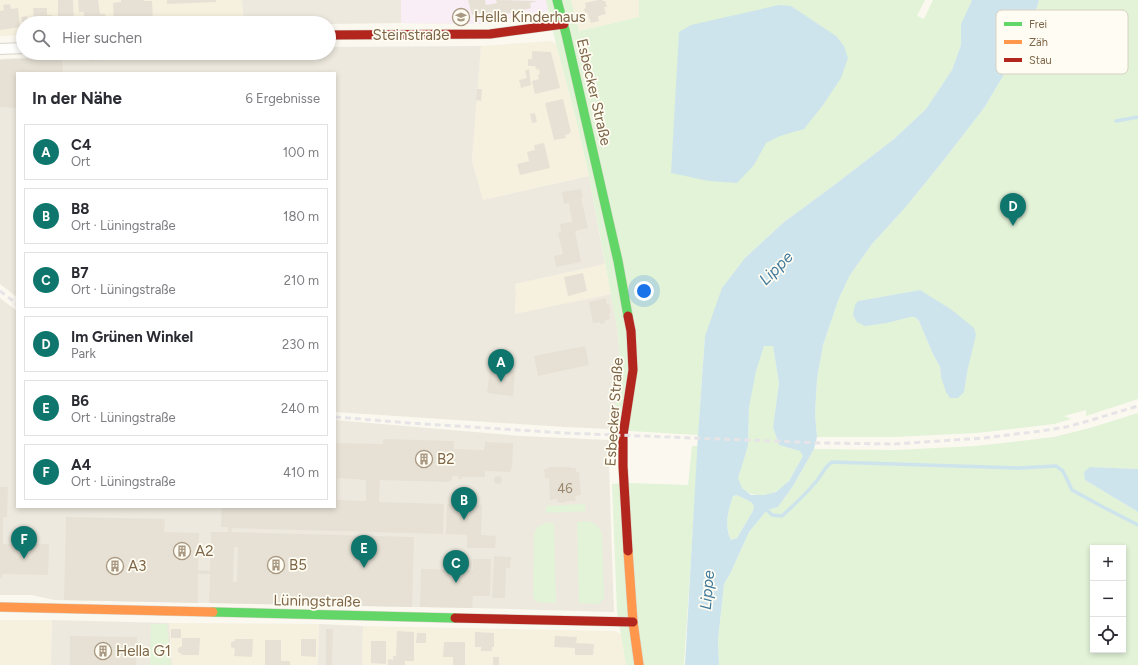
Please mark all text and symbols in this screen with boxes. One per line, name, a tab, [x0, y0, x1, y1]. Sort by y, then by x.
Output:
school or university icon: Hella Kinderhaus	[451, 7, 471, 27]
place label: Hella Kinderhaus	[474, 8, 586, 26]
legend	[996, 10, 1128, 74]
search box	[16, 16, 336, 60]
text: Frei	[1029, 18, 1047, 31]
street label: Steinstraße	[373, 26, 449, 44]
icon: search	[30, 27, 52, 49]
text: Hier suchen	[62, 29, 142, 47]
text: Zäh	[1029, 36, 1048, 49]
street label: Esbecker Straße	[573, 37, 615, 147]
text: Stau	[1029, 54, 1052, 67]
text: In der Nähe	[32, 88, 122, 108]
text: 6 Ergebnisse	[246, 91, 320, 106]
text: C4	[71, 136, 91, 154]
text: A	[41, 145, 51, 160]
text: 100 m	[283, 145, 319, 160]
text: Ort	[71, 154, 90, 169]
pin: D	[1000, 193, 1026, 226]
text: B8	[71, 200, 89, 218]
text: B	[42, 209, 50, 224]
text: 180 m	[283, 209, 319, 224]
text: Ort · Lüningstraße	[71, 218, 176, 233]
water label: Lippe	[755, 247, 797, 289]
text: B7	[71, 264, 89, 282]
text: C	[41, 273, 51, 288]
text: 210 m	[284, 273, 319, 288]
your location	[634, 281, 654, 301]
text: Ort · Lüningstraße	[71, 282, 176, 297]
text: Im Grünen Winkel	[71, 328, 193, 346]
text: D	[41, 337, 51, 352]
text: 230 m	[282, 337, 319, 352]
text: Park	[71, 346, 96, 361]
pin: A	[488, 349, 514, 382]
street label: Esbecker Straße	[601, 357, 627, 467]
text: B6	[71, 392, 89, 410]
text: E	[42, 401, 50, 416]
text: 240 m	[281, 401, 319, 416]
text: Ort · Lüningstraße	[71, 410, 176, 425]
building icon: B2	[414, 449, 434, 469]
place label: B2	[437, 450, 455, 468]
text: A4	[71, 456, 91, 474]
text: F	[42, 465, 50, 480]
text: 410 m	[283, 465, 319, 480]
text: Ort · Lüningstraße	[71, 474, 176, 489]
house number: 46	[557, 481, 573, 496]
pin: B	[451, 487, 477, 520]
pin: F	[11, 526, 37, 559]
pin: E	[351, 535, 377, 568]
building icon: A2	[172, 541, 192, 561]
place label: A2	[195, 542, 214, 560]
map controls	[1090, 545, 1126, 653]
button: +	[1090, 545, 1126, 581]
pin: C	[443, 550, 469, 583]
building icon: B5	[266, 555, 286, 575]
building icon: A3	[105, 556, 125, 576]
place label: B5	[289, 556, 307, 574]
place label: A3	[128, 557, 146, 575]
water label: Lippe	[696, 569, 718, 611]
button: −	[1090, 581, 1126, 617]
street label: Lüningstraße	[273, 591, 361, 611]
button: locate	[1090, 617, 1126, 653]
building icon: Hella G1	[93, 641, 113, 661]
place label: Hella G1	[116, 642, 171, 660]

